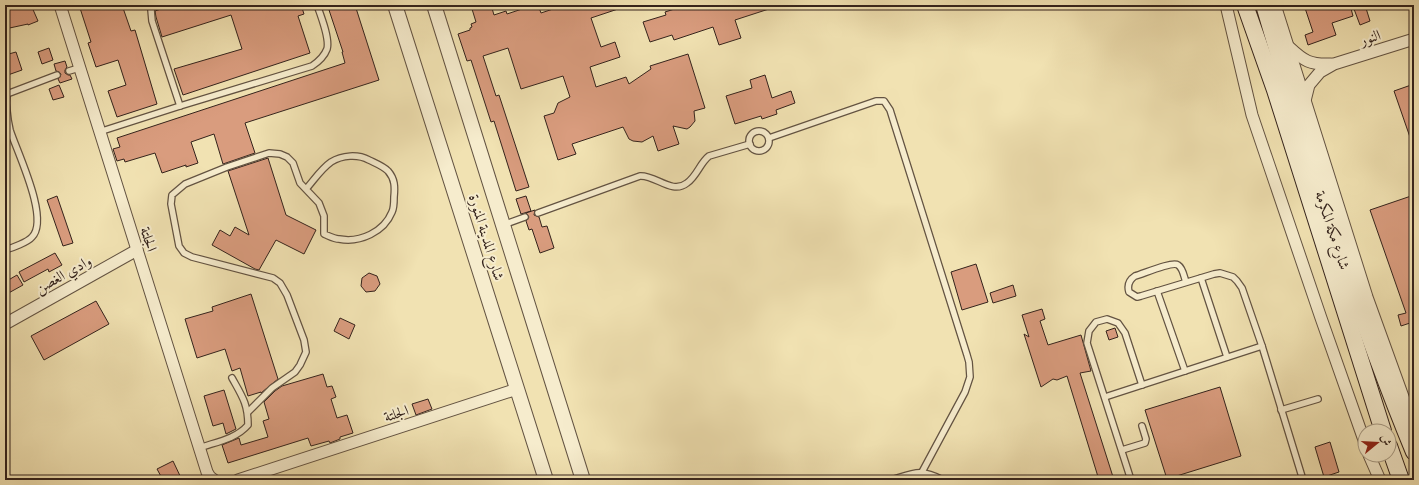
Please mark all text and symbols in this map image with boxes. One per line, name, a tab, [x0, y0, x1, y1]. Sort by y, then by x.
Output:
street label: النور	[1355, 25, 1383, 50]
street label: شارع مكة المكرمة	[1308, 188, 1355, 273]
street label: شارع المدينة المنورة	[461, 192, 509, 284]
street label: الجلتة	[136, 224, 162, 254]
street label: وادي الغصن	[31, 251, 96, 300]
street label: الجلتة	[381, 400, 411, 426]
north arrow	[1357, 423, 1397, 463]
text: ش	[1378, 433, 1395, 447]

